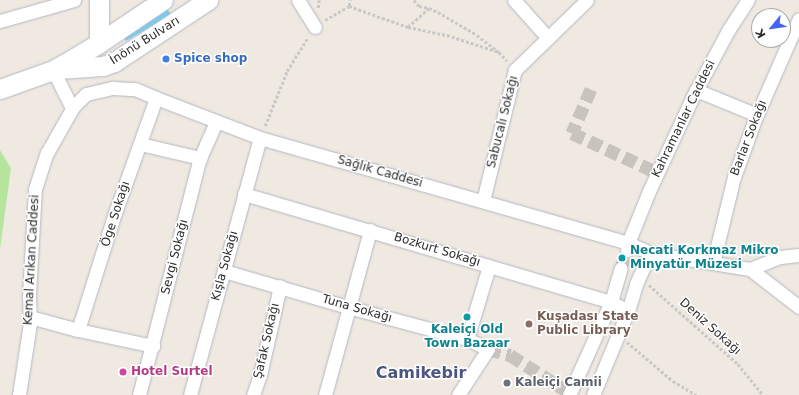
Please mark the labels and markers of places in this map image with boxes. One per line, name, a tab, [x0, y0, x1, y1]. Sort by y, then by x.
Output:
place label: Spice shop	[174, 52, 247, 66]
marker: Spice shop	[161, 54, 171, 64]
place label: Necati Korkmaz Mikro Minyatür Müzesi	[630, 244, 779, 272]
marker: Necati Korkmaz Mikro Minyatür Müzesi	[617, 253, 627, 263]
place label: Kuşadası State Public Library	[537, 310, 638, 338]
marker: Kaleiçi Old Town Bazaar	[462, 312, 472, 322]
marker: Kuşadası State Public Library	[524, 319, 534, 329]
place label: Kaleiçi Old Town Bazaar	[425, 323, 509, 351]
place label: Hotel Surtel	[131, 365, 213, 379]
marker: Hotel Surtel	[118, 367, 128, 377]
place label: Kaleiçi Camii	[515, 376, 602, 390]
marker: Kaleiçi Camii	[502, 378, 512, 388]

